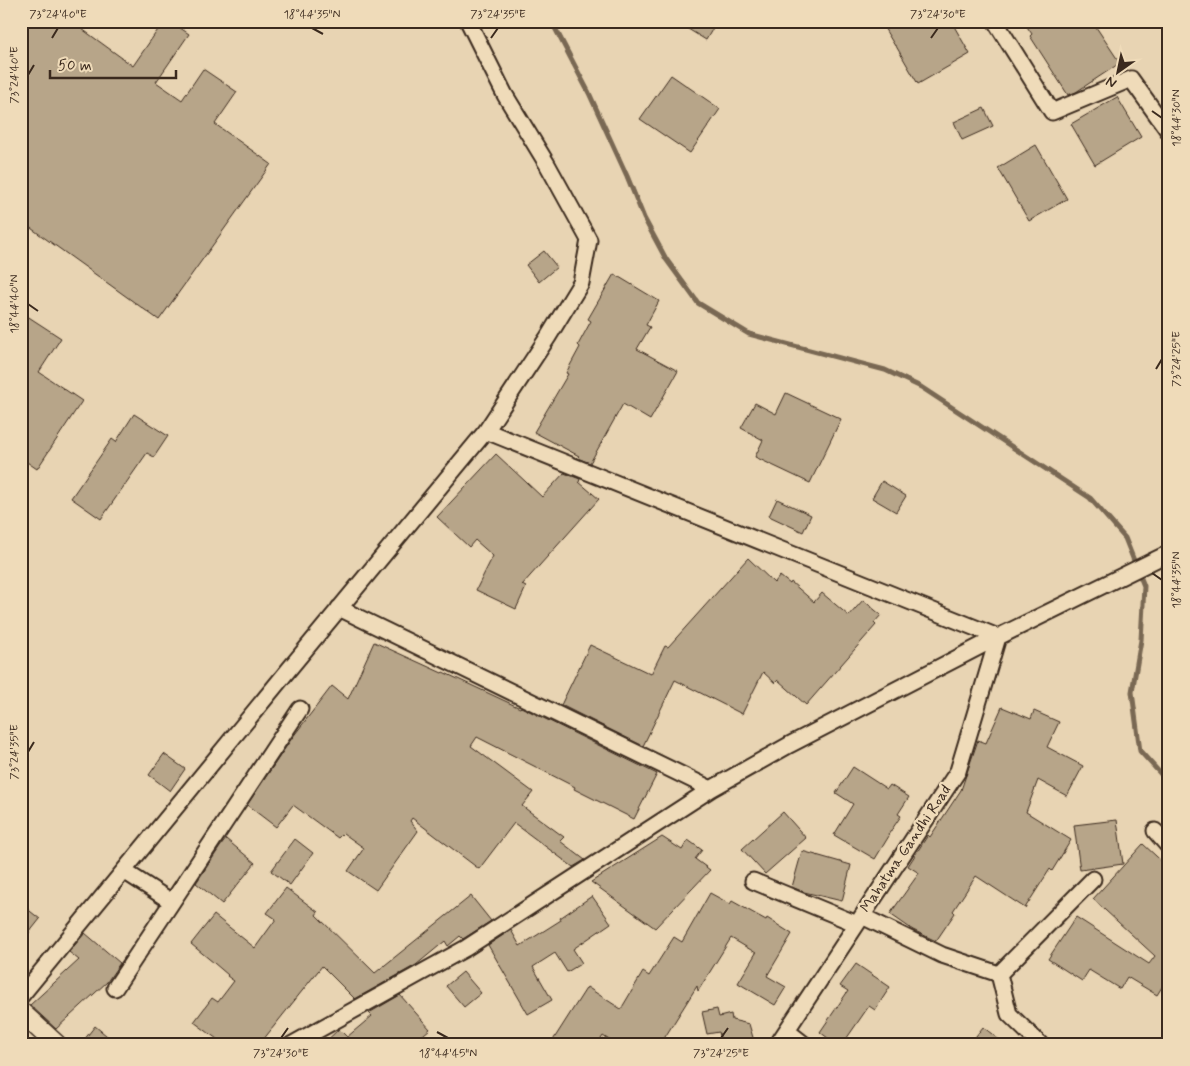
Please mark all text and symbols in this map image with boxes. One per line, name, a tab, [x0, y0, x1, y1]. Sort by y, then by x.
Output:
text: 73°24'40"E	[29, 7, 87, 23]
text: 18°44'35"N	[284, 7, 341, 23]
text: 73°24'35"E	[470, 7, 526, 23]
text: 73°24'30"E	[910, 7, 966, 23]
text: 73°24'40"E	[7, 46, 23, 104]
scale bar	[50, 48, 176, 80]
north arrow	[1092, 48, 1142, 98]
text: 50 m	[58, 56, 92, 76]
text: N	[1103, 72, 1120, 92]
text: 18°44'30"N	[1169, 89, 1185, 147]
text: 18°44'40"N	[7, 274, 23, 334]
text: 73°24'25"E	[1169, 331, 1185, 387]
text: 18°44'35"N	[1169, 552, 1185, 609]
text: 73°24'35"E	[7, 724, 23, 780]
street label: Mahatma Gandhi Road	[856, 781, 956, 917]
text: 73°24'30"E	[253, 1046, 309, 1062]
text: 18°44'45"N	[419, 1046, 477, 1062]
text: 73°24'25"E	[693, 1046, 749, 1062]

